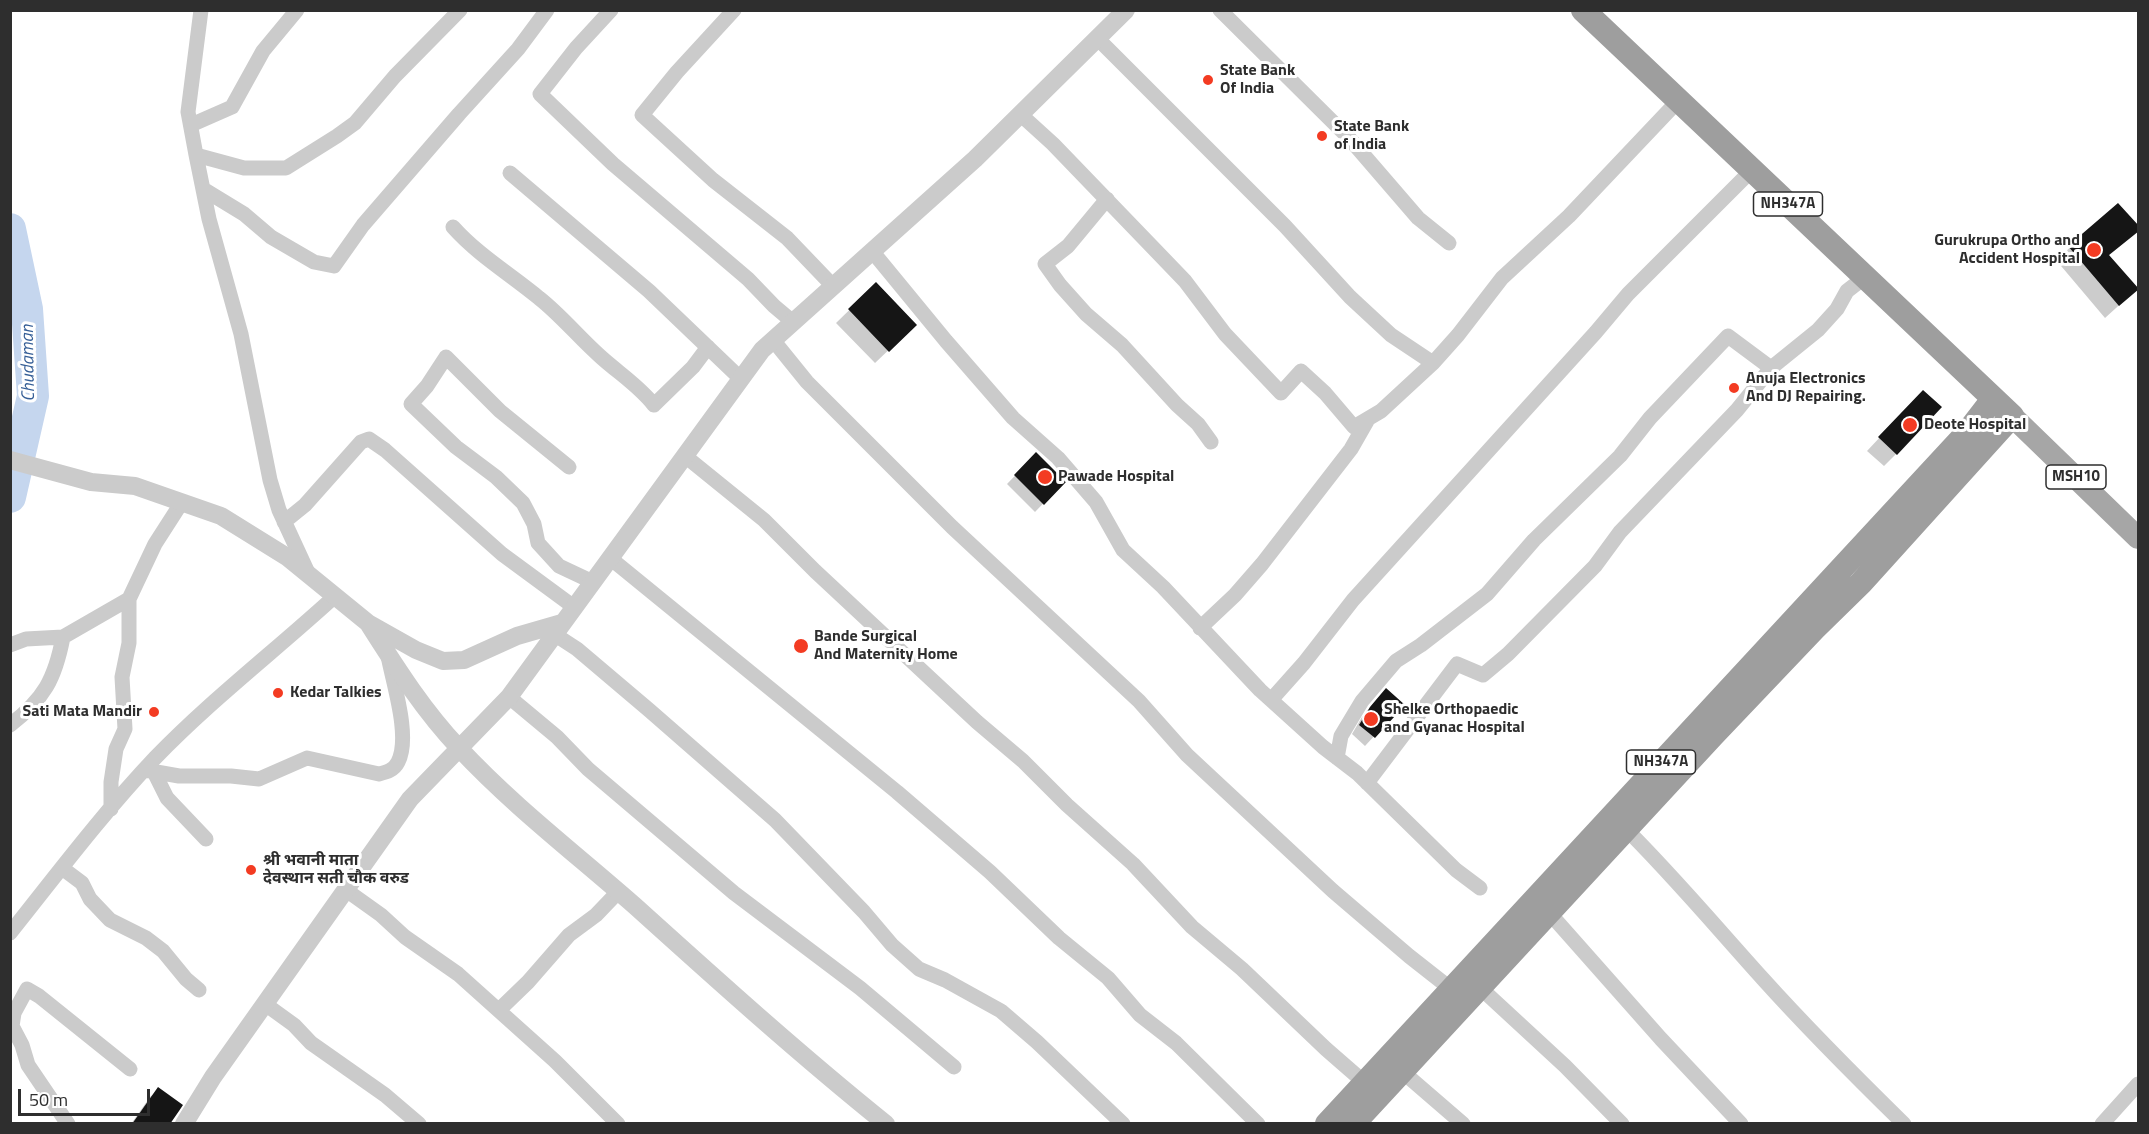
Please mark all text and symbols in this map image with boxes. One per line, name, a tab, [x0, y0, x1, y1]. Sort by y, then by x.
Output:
place label: State Bank Of India	[1220, 61, 1295, 99]
marker: State Bank Of India	[1201, 73, 1215, 87]
place label: State Bank of India	[1334, 117, 1409, 155]
marker: State Bank of India	[1315, 129, 1329, 143]
road number: NH347A	[1754, 192, 1822, 216]
place label: Gurukrupa Ortho and Accident Hospital	[1934, 231, 2080, 269]
marker: Gurukrupa Ortho and Accident Hospital	[2085, 241, 2103, 259]
water label: Chudaman	[18, 324, 40, 402]
place label: Anuja Electronics And DJ Repairing.	[1746, 369, 1866, 407]
marker: Anuja Electronics And DJ Repairing.	[1727, 381, 1741, 395]
place label: Deote Hospital	[1924, 415, 2026, 435]
marker: Deote Hospital	[1901, 416, 1919, 434]
road number: MSH10	[2046, 465, 2106, 489]
place label: Pawade Hospital	[1058, 467, 1174, 487]
marker: Pawade Hospital	[1036, 468, 1054, 486]
place label: Bande Surgical And Maternity Home	[814, 627, 958, 665]
marker: Bande Surgical And Maternity Home	[792, 637, 810, 655]
place label: Kedar Talkies	[290, 683, 382, 703]
marker: Kedar Talkies	[271, 686, 285, 700]
place label: Shelke Orthopaedic and Gyanac Hospital	[1384, 700, 1525, 738]
place label: Sati Mata Mandir	[23, 702, 142, 722]
marker: Sati Mata Mandir	[147, 705, 161, 719]
marker: Shelke Orthopaedic and Gyanac Hospital	[1362, 710, 1380, 728]
road number: NH347A	[1626, 750, 1696, 774]
place label: श्री भवानी माता देवस्थान सती चौक वरुड	[263, 851, 409, 889]
marker: श्री भवानी माता देवस्थान सती चौक वरुड	[244, 863, 258, 877]
scale bar	[21, 1077, 153, 1115]
text: 50 m	[29, 1086, 68, 1113]

